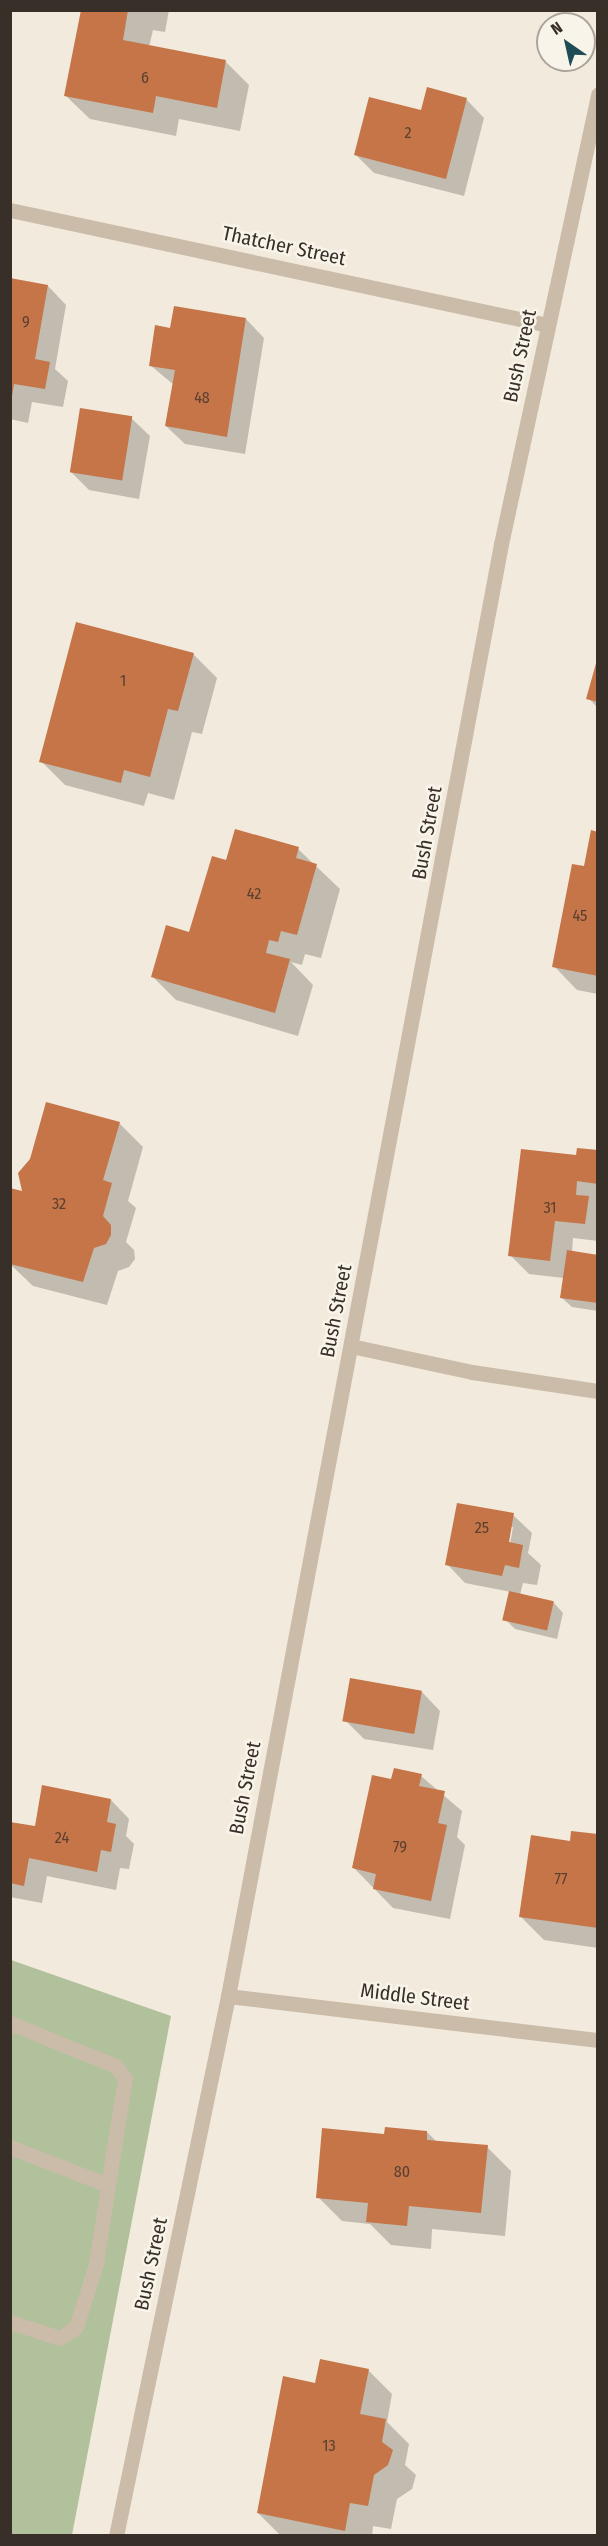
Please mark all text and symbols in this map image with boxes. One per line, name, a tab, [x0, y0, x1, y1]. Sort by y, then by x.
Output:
north arrow	[536, 12, 596, 72]
text: N	[547, 18, 566, 39]
house number: 6	[141, 68, 149, 88]
house number: 2	[404, 123, 412, 143]
street label: Thatcher Street	[220, 221, 348, 271]
street label: Bush Street	[498, 307, 542, 405]
house number: 9	[22, 312, 30, 332]
house number: 48	[194, 388, 210, 408]
house number: 1	[120, 671, 126, 691]
street label: Bush Street	[407, 784, 447, 882]
house number: 42	[247, 884, 261, 904]
house number: 45	[573, 906, 587, 926]
house number: 32	[52, 1194, 66, 1214]
house number: 31	[543, 1198, 557, 1218]
street label: Bush Street	[315, 1262, 357, 1360]
house number: 25	[475, 1518, 489, 1538]
street label: Bush Street	[224, 1739, 266, 1837]
house number: 24	[55, 1828, 69, 1848]
house number: 79	[393, 1837, 407, 1857]
house number: 77	[554, 1869, 568, 1889]
street label: Middle Street	[359, 1978, 471, 2016]
house number: 80	[394, 2162, 410, 2182]
street label: Bush Street	[129, 2215, 173, 2313]
house number: 13	[322, 2436, 336, 2456]

